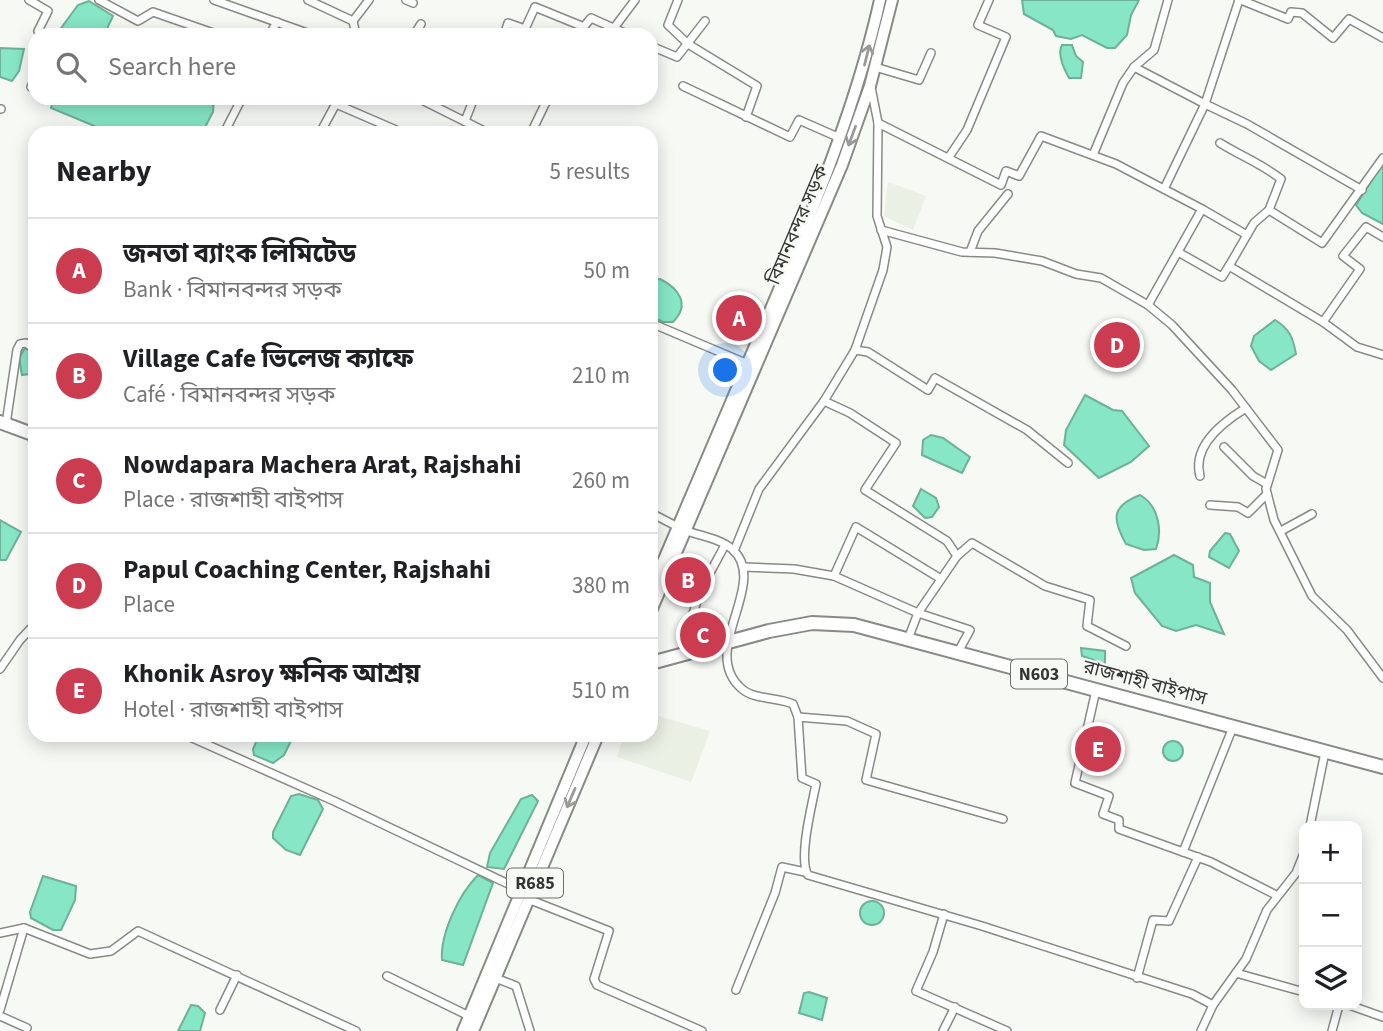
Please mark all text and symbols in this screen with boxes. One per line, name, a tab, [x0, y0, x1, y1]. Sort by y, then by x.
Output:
search box	[28, 28, 658, 105]
one-way arrow	[861, 44, 874, 66]
icon: search	[52, 48, 90, 86]
text: Search here	[108, 48, 236, 85]
one-way arrow	[845, 124, 858, 146]
text: Nearby	[56, 150, 151, 193]
text: 5 results	[550, 155, 630, 188]
street label: বিমানবন্দর সড়ক	[760, 160, 836, 290]
text: জনতা ব্যাংক লিমিটেড	[123, 235, 356, 272]
text: A	[72, 254, 86, 287]
text: 50 m	[583, 254, 630, 287]
text: Bank · বিমানবন্দর সড়ক	[123, 273, 342, 306]
pin: A	[716, 292, 762, 344]
pin: D	[1094, 319, 1140, 371]
text: Village Cafe ভিলেজ ক্যাফে	[123, 340, 414, 377]
your location	[708, 353, 742, 387]
text: B	[72, 359, 86, 392]
text: 210 m	[572, 359, 630, 392]
text: Café · বিমানবন্দর সড়ক	[123, 378, 335, 411]
text: Nowdapara Machera Arat, Rajshahi	[123, 446, 522, 483]
text: C	[72, 464, 86, 497]
text: 260 m	[572, 464, 630, 497]
text: Place · রাজশাহী বাইপাস	[123, 483, 343, 516]
text: Papul Coaching Center, Rajshahi	[123, 551, 491, 588]
pin: B	[665, 554, 711, 606]
text: D	[72, 569, 86, 602]
text: 380 m	[572, 569, 630, 602]
text: Place	[123, 588, 175, 621]
pin: C	[680, 609, 726, 661]
street label: রাজশাহী বাইপাস	[1079, 653, 1211, 713]
text: Khonik Asroy ক্ষনিক আশ্রয়	[123, 655, 420, 692]
road number: N603	[1011, 660, 1067, 688]
text: E	[73, 674, 85, 707]
text: 510 m	[572, 674, 630, 707]
text: Hotel · রাজশাহী বাইপাস	[123, 693, 343, 726]
pin: E	[1075, 723, 1121, 775]
one-way arrow	[564, 786, 577, 808]
map controls	[1299, 821, 1362, 1010]
button: +	[1299, 821, 1362, 884]
road number: R685	[507, 868, 563, 898]
button: −	[1299, 884, 1362, 947]
button: layers	[1299, 947, 1362, 1010]

